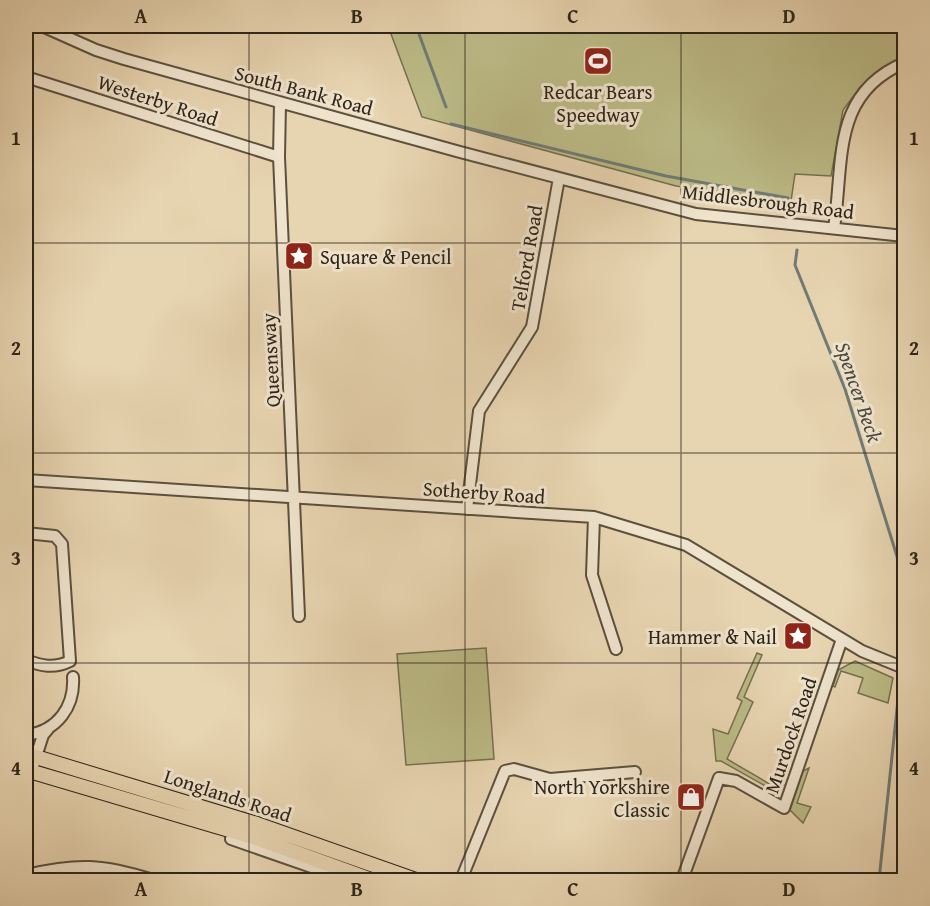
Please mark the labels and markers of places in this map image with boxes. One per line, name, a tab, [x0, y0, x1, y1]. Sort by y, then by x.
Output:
sports icon: Redcar Bears Speedway	[582, 45, 614, 77]
place label: Redcar Bears Speedway	[544, 77, 653, 129]
place icon: Square & Pencil	[283, 240, 315, 272]
place label: Square & Pencil	[320, 242, 452, 271]
place icon: Hammer & Nail	[782, 620, 814, 652]
place label: Hammer & Nail	[648, 622, 777, 651]
place label: North Yorkshire Classic	[534, 772, 670, 824]
shop icon: North Yorkshire Classic	[675, 781, 707, 813]

